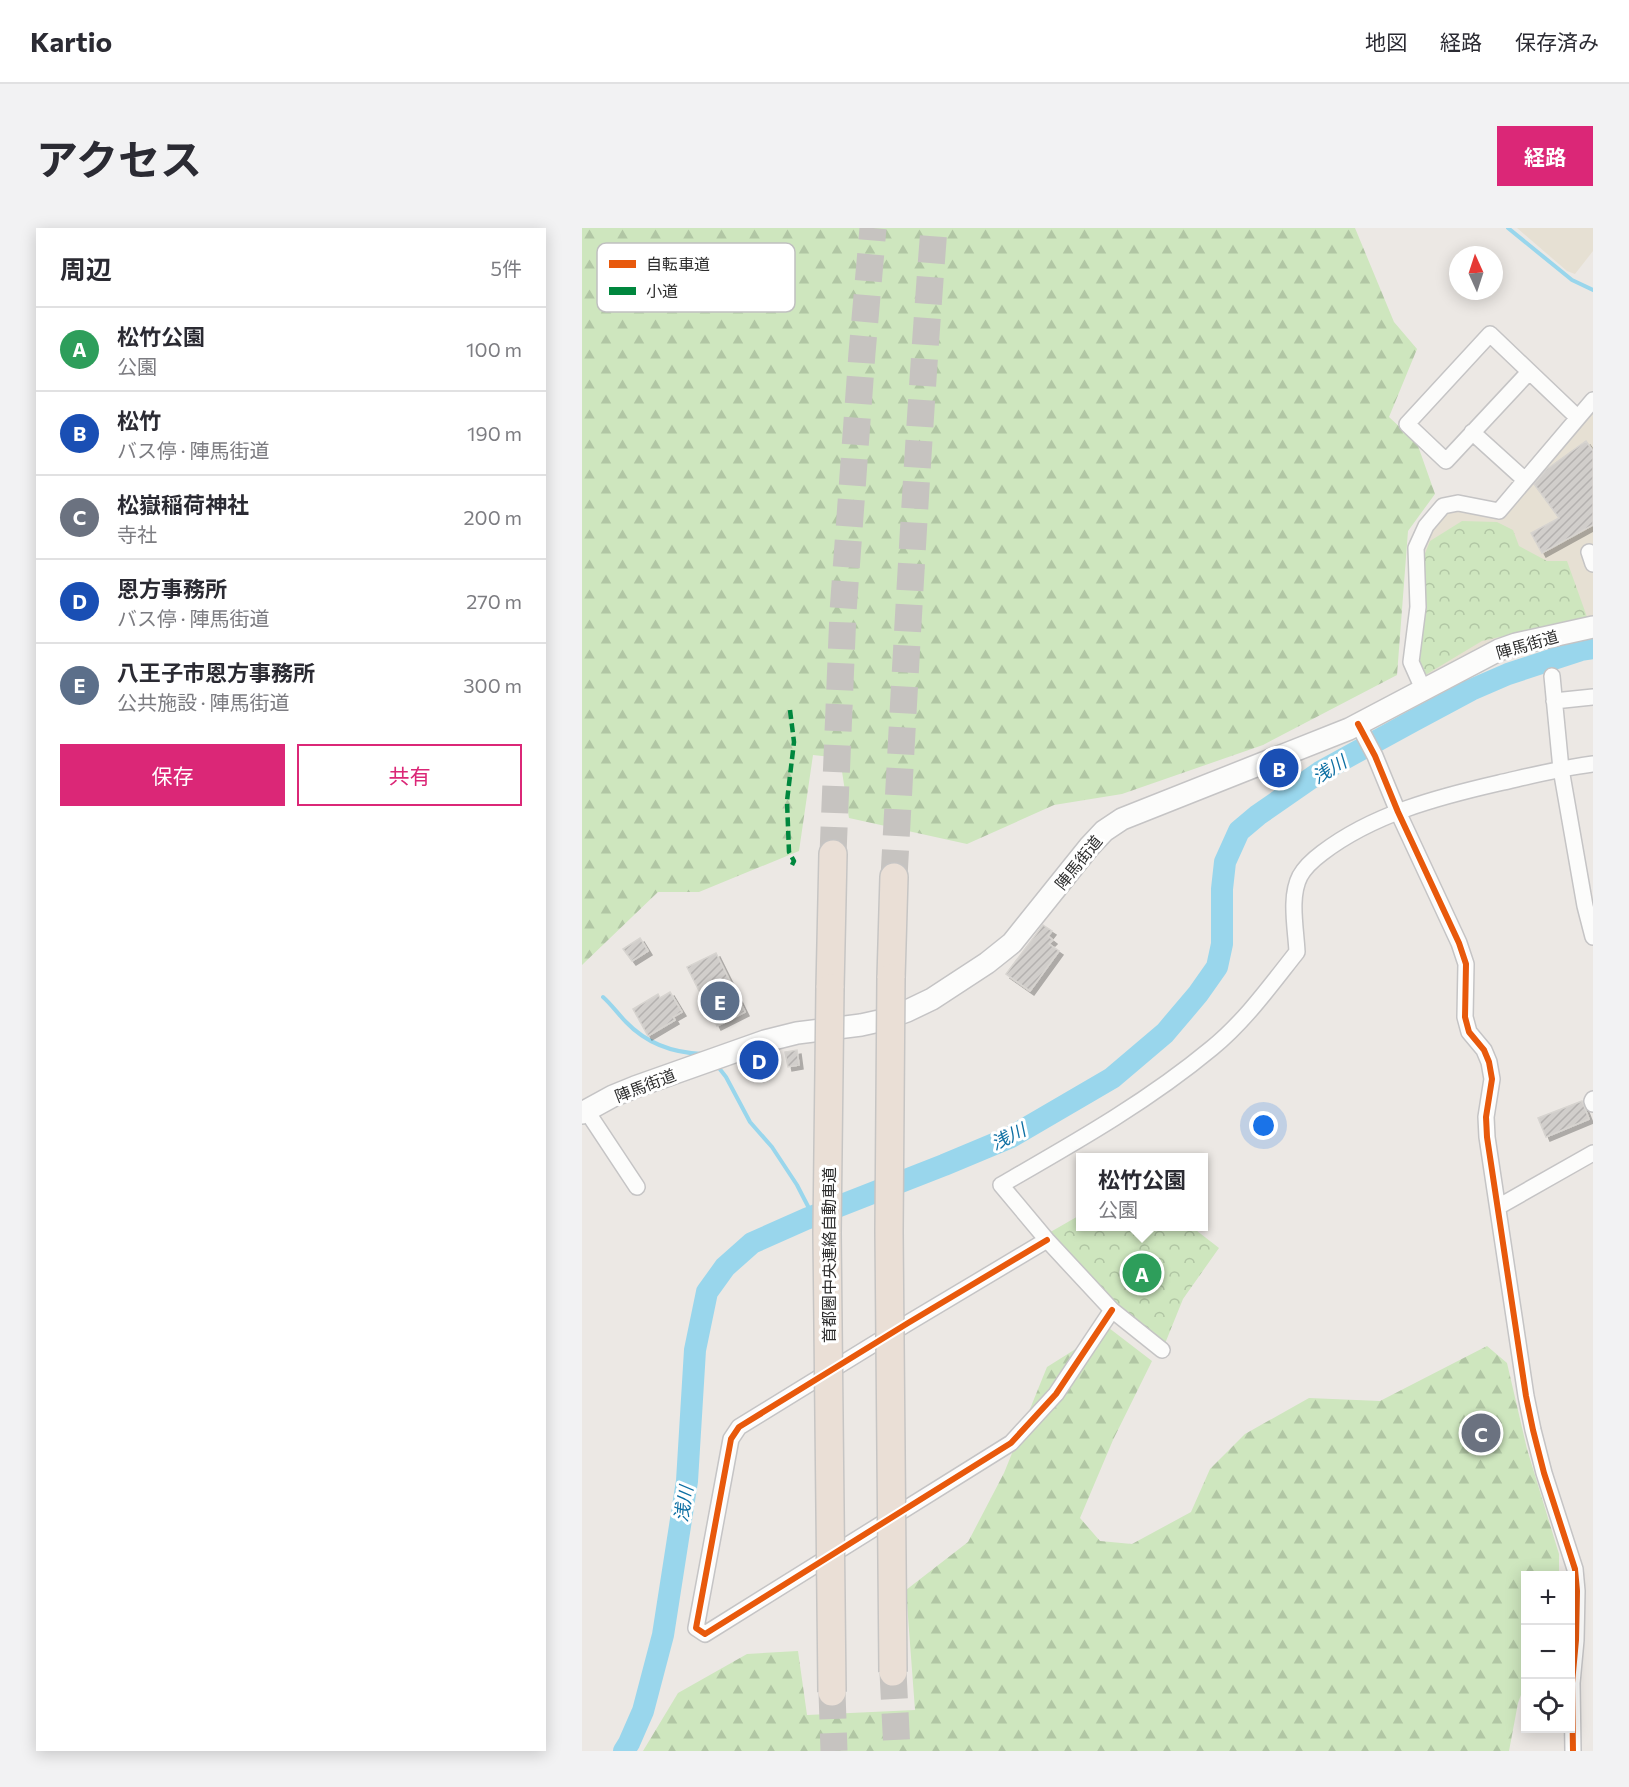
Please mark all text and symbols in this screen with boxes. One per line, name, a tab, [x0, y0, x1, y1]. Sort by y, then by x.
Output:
text: Kartio	[30, 24, 112, 58]
text: 地図	[1365, 29, 1407, 54]
text: 経路	[1440, 29, 1482, 54]
text: 保存済み	[1515, 29, 1599, 54]
button: 経路	[1497, 126, 1593, 186]
text: アクセス	[36, 132, 202, 184]
legend	[597, 243, 795, 312]
north arrow	[1449, 246, 1503, 300]
text: 周辺	[60, 253, 112, 284]
text: 自転車道	[646, 254, 710, 273]
text: 5件	[491, 256, 522, 280]
text: 小道	[646, 281, 678, 300]
text: 松竹公園	[117, 323, 205, 350]
text: A	[72, 337, 87, 361]
text: 100 m	[466, 337, 522, 361]
text: 公園	[117, 354, 157, 378]
text: 松竹	[117, 407, 161, 434]
text: B	[73, 421, 86, 445]
text: 190 m	[467, 421, 522, 445]
text: バス停 · 陣馬街道	[117, 438, 269, 462]
text: 松嶽稲荷神社	[117, 491, 249, 518]
text: C	[73, 505, 86, 529]
text: 200 m	[464, 505, 522, 529]
text: 寺社	[117, 522, 157, 546]
text: 恩方事務所	[117, 575, 227, 602]
text: D	[72, 589, 87, 613]
text: 270 m	[466, 589, 522, 613]
text: バス停 · 陣馬街道	[117, 606, 269, 630]
street label: 陣馬街道	[1494, 626, 1560, 662]
text: 八王子市恩方事務所	[117, 659, 315, 686]
text: E	[74, 673, 85, 697]
text: 300 m	[463, 673, 522, 697]
text: 公共施設 · 陣馬街道	[117, 690, 289, 714]
button: 保存	[60, 744, 285, 806]
button: 共有	[297, 744, 522, 806]
pin: B	[1260, 746, 1298, 790]
water label: 浅川	[1308, 749, 1352, 788]
street label: 陣馬街道	[1050, 831, 1106, 893]
pin: E	[700, 978, 740, 1024]
pin: D	[740, 1038, 778, 1082]
street label: 陣馬街道	[612, 1065, 678, 1105]
your location	[1249, 1111, 1278, 1140]
water label: 浅川	[987, 1117, 1031, 1154]
popup	[1076, 1153, 1208, 1231]
text: 松竹公園	[1098, 1166, 1186, 1193]
street label: 首都圏中央連絡自動車道	[819, 1167, 838, 1343]
text: 公園	[1098, 1197, 1138, 1221]
pin: A	[1122, 1250, 1162, 1296]
pin: C	[1462, 1410, 1500, 1456]
water label: 浅川	[669, 1483, 697, 1523]
map controls	[1521, 1571, 1575, 1733]
button: +	[1521, 1571, 1575, 1625]
button: −	[1521, 1625, 1575, 1679]
button: locate	[1521, 1679, 1575, 1733]

